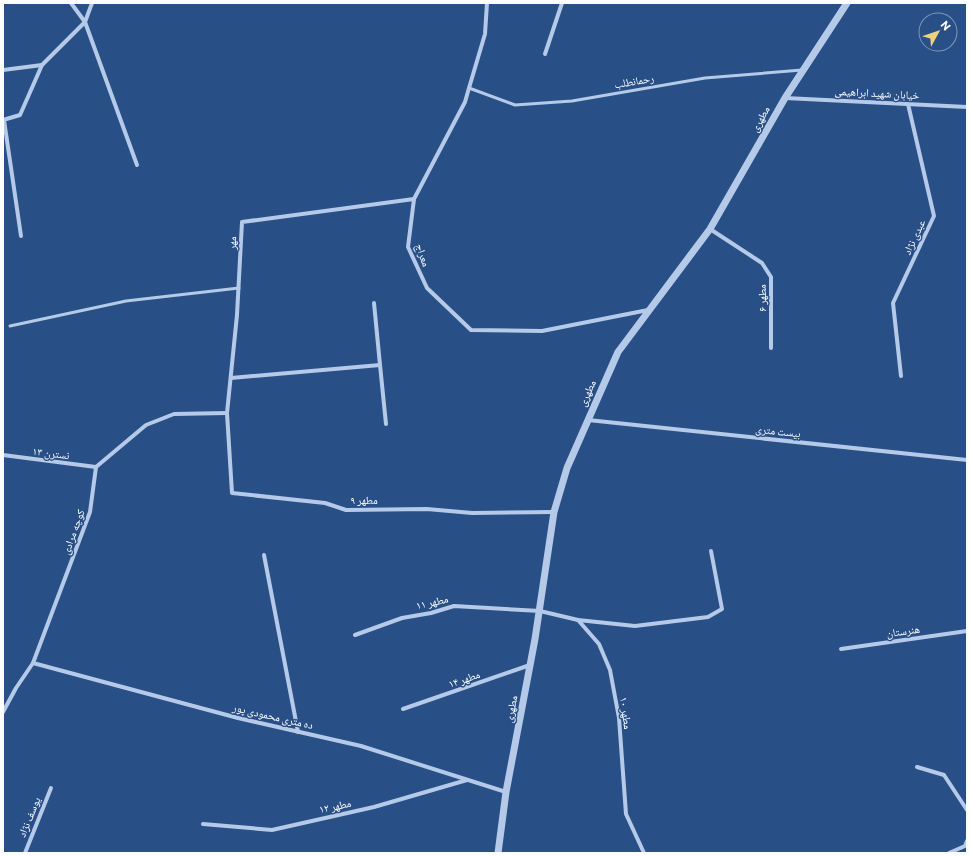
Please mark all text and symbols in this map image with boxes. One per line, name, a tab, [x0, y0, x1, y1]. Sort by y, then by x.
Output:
north arrow	[918, 12, 958, 52]
text: N	[938, 18, 954, 33]
street label: رحمانطلب	[613, 71, 655, 91]
street label: خیابان شهید ابراهیمی	[834, 84, 920, 102]
street label: مطهری	[747, 104, 773, 134]
street label: عبدی نژاد	[900, 217, 928, 257]
street label: مهر	[225, 236, 238, 251]
street label: معراج	[412, 241, 434, 269]
street label: مطهر ۶	[755, 284, 768, 312]
street label: مطهری	[575, 378, 599, 408]
street label: بیست متری	[755, 422, 801, 440]
street label: نسترن ۱۳	[32, 444, 70, 462]
street label: مطهر ۹	[350, 493, 378, 506]
street label: کوچه مرادی	[58, 507, 88, 557]
street label: مطهر ۱۱	[415, 592, 449, 612]
street label: هنرستان	[885, 622, 921, 640]
street label: مطهر ۱۴	[446, 667, 481, 690]
street label: مطهری	[502, 694, 520, 724]
street label: مطهر ۱۰	[618, 696, 635, 730]
street label: ده متری محمودی پور	[230, 700, 315, 732]
street label: یوسف نژاد	[15, 794, 43, 839]
street label: مطهر ۱۲	[318, 796, 352, 815]

